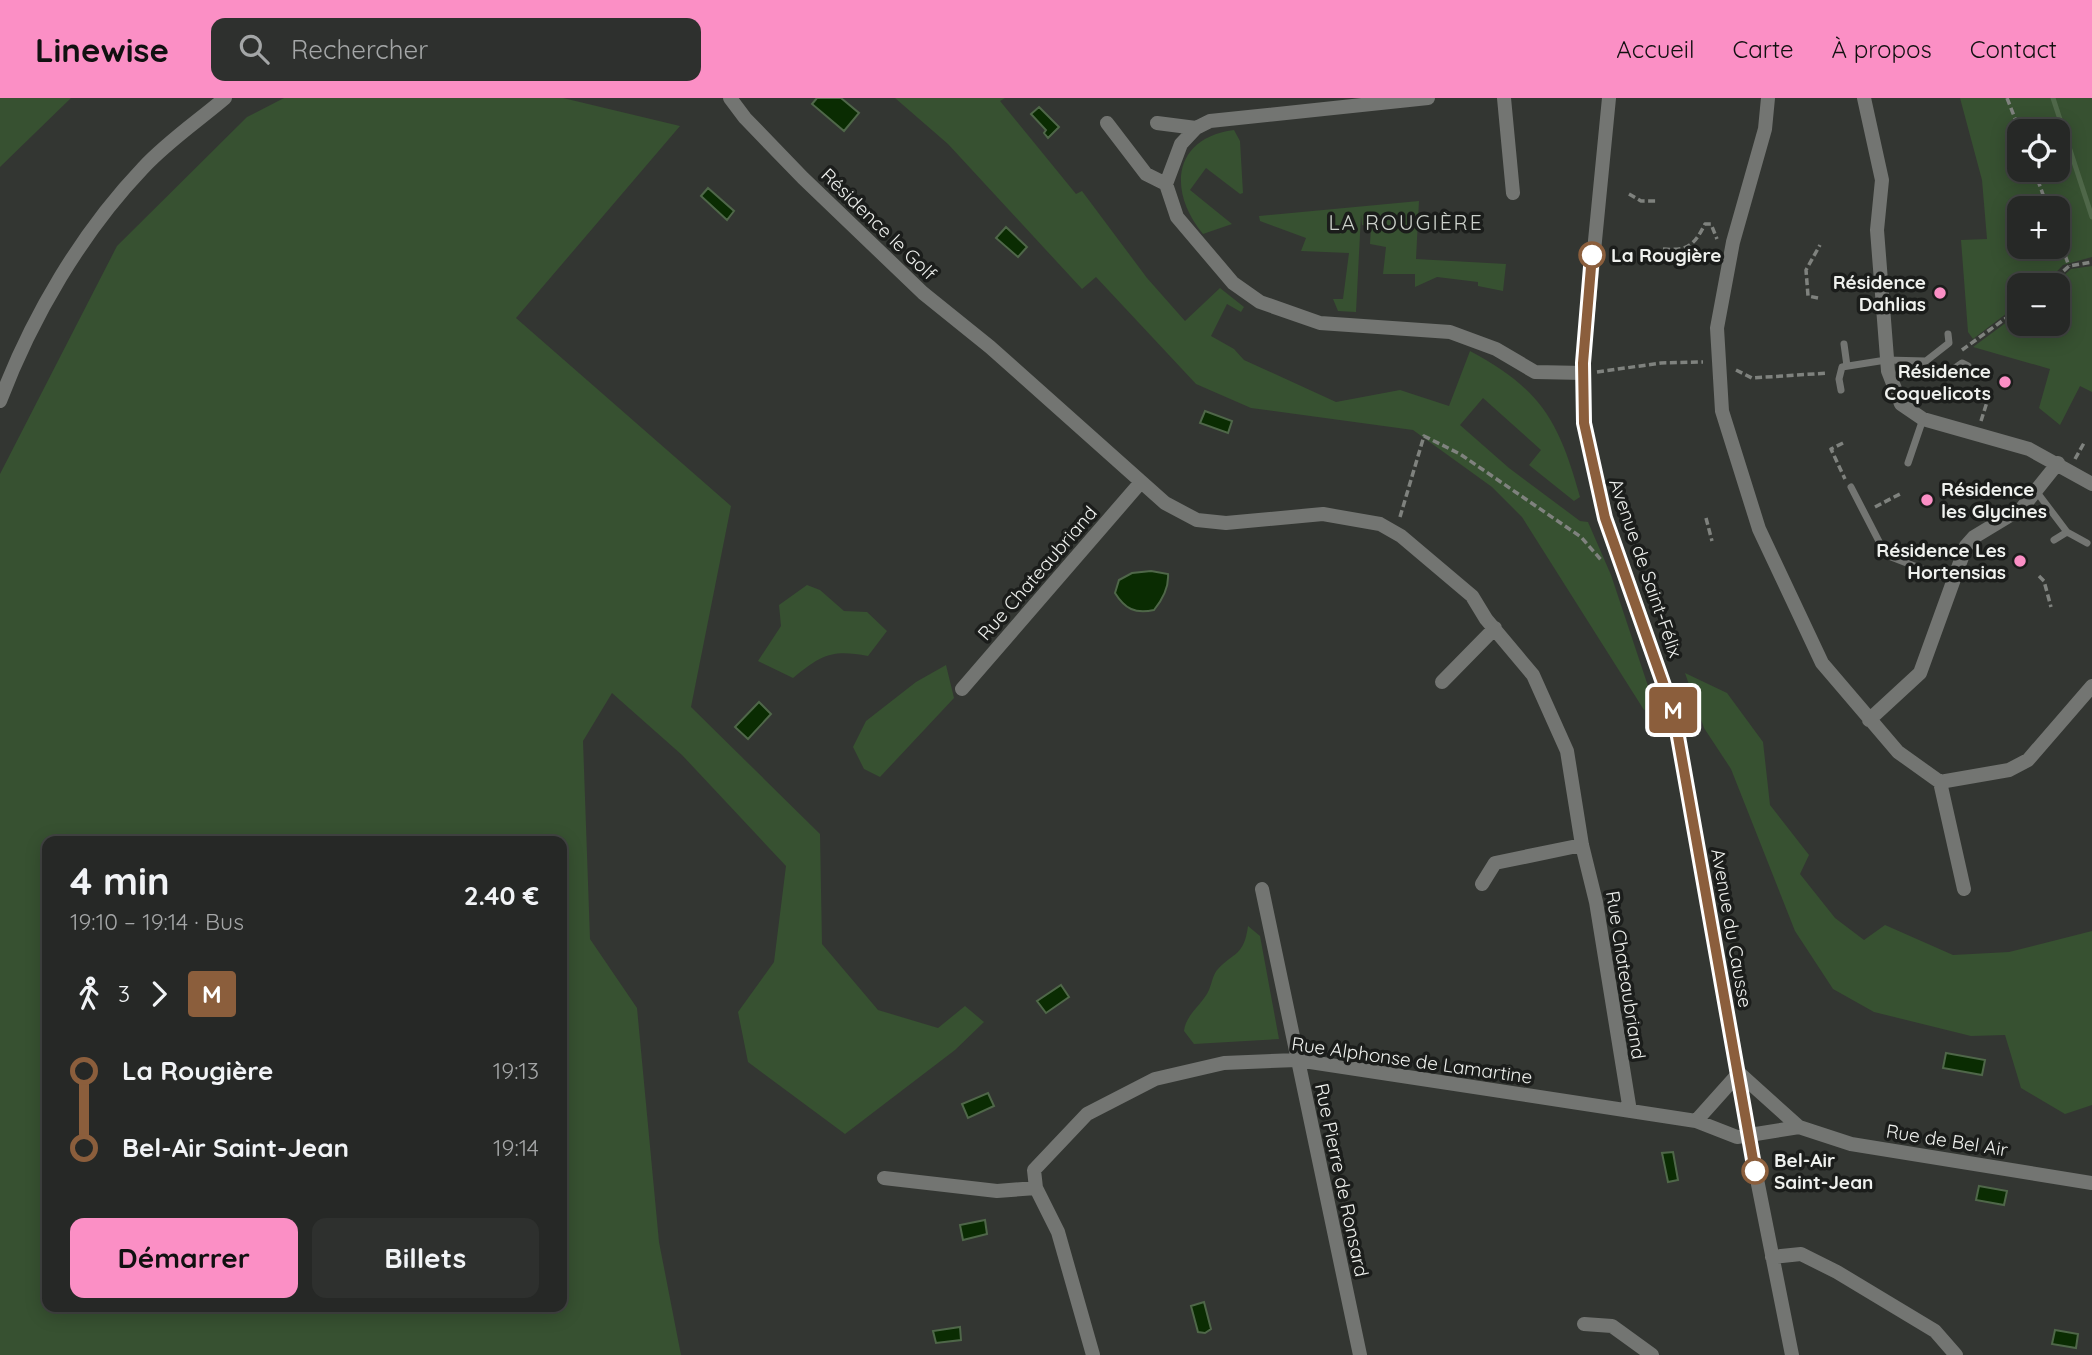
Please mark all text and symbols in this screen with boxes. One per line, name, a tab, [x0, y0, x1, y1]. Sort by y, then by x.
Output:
search box	[211, 18, 701, 81]
text: Linewise	[35, 29, 169, 70]
icon: search	[235, 30, 273, 68]
text: Rechercher	[291, 33, 428, 66]
text: Accueil	[1616, 34, 1695, 64]
text: Carte	[1733, 34, 1794, 64]
text: À propos	[1832, 34, 1932, 64]
text: Contact	[1970, 34, 2057, 64]
map controls	[2007, 119, 2070, 336]
button: locate	[2007, 119, 2070, 182]
street label: Résidence le Golf	[816, 163, 942, 285]
button: +	[2007, 196, 2070, 259]
district label: LA ROUGIÈRE	[1328, 209, 1484, 235]
marker: La Rougière	[1579, 242, 1605, 268]
place label: La Rougière	[1611, 243, 1722, 267]
place label: Résidence Dahlias	[1833, 270, 1926, 316]
button: −	[2007, 273, 2070, 336]
marker: Résidence Dahlias	[1932, 285, 1948, 301]
place label: Résidence Coquelicots	[1884, 359, 1991, 405]
marker: Résidence Coquelicots	[1997, 374, 2013, 390]
street label: Avenue de Saint-Félix	[1604, 475, 1688, 661]
place label: Résidence les Glycines	[1941, 477, 2047, 523]
marker: Résidence les Glycines	[1919, 492, 1935, 508]
street label: Rue Chateaubriand	[972, 501, 1102, 645]
place label: Résidence Les Hortensias	[1876, 538, 2006, 584]
marker: Résidence Les Hortensias	[2012, 553, 2028, 569]
line badge: M	[1650, 687, 1696, 733]
text: M	[1663, 695, 1683, 725]
street label: Avenue du Causse	[1706, 847, 1758, 1009]
text: 4 min	[70, 857, 170, 905]
text: 2.40 €	[464, 879, 539, 912]
street label: Rue Chateaubriand	[1601, 889, 1651, 1061]
text: 19:10 – 19:14 · Bus	[70, 907, 244, 936]
icon: walk	[70, 975, 108, 1013]
icon: forward	[140, 975, 178, 1013]
text: 3	[118, 979, 130, 1008]
text: M	[202, 979, 222, 1009]
street label: Rue Alphonse de Lamartine	[1290, 1031, 1534, 1089]
text: La Rougière	[122, 1054, 273, 1087]
text: 19:13	[493, 1056, 539, 1085]
street label: Rue Pierre de Ronsard	[1310, 1081, 1374, 1279]
street label: Rue de Bel Air	[1884, 1119, 2010, 1162]
text: Bel-Air Saint-Jean	[122, 1131, 349, 1164]
text: 19:14	[493, 1133, 539, 1162]
place label: Bel-Air Saint-Jean	[1774, 1148, 1873, 1194]
marker: Bel-Air Saint-Jean	[1742, 1158, 1768, 1184]
button: Démarrer	[70, 1218, 298, 1298]
button: Billets	[312, 1218, 539, 1298]

